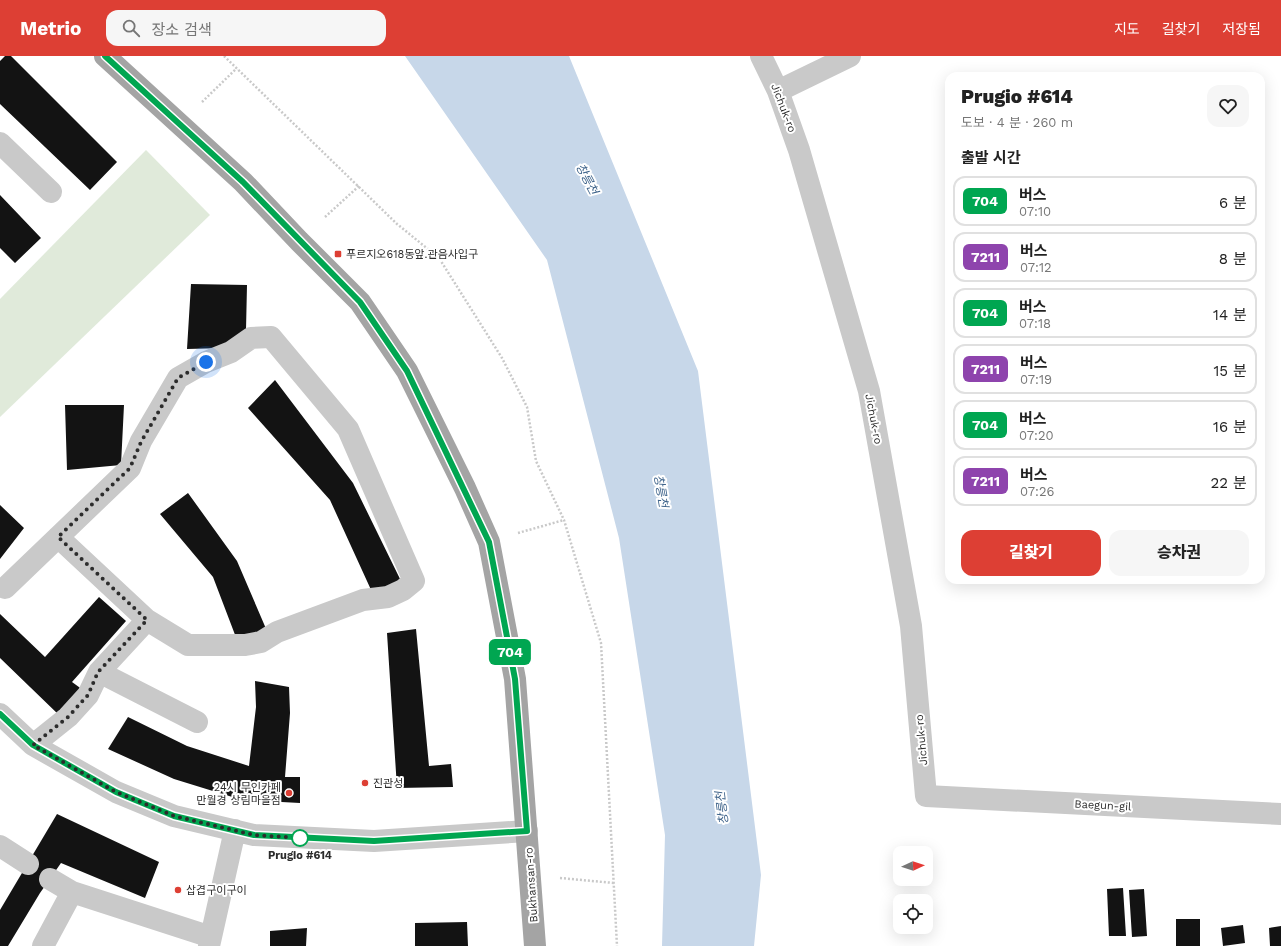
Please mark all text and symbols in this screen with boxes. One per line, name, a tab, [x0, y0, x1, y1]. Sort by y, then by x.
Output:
search box	[106, 10, 386, 46]
text: Metrio	[20, 17, 82, 40]
icon: search	[120, 17, 142, 39]
text: 장소 검색	[152, 21, 212, 39]
text: 지도	[1114, 21, 1140, 37]
text: 길찾기	[1162, 21, 1200, 37]
text: 저장됨	[1222, 21, 1261, 37]
street label: Jichuk-ro	[768, 82, 799, 134]
text: Prugio #614	[961, 85, 1073, 108]
button: heart	[1207, 85, 1249, 127]
text: 도보 · 4 분 · 260 m	[961, 115, 1073, 130]
text: 출발 시간	[961, 149, 1021, 167]
water label: 창릉천	[573, 161, 602, 199]
text: 버스	[1019, 186, 1047, 204]
text: 704	[972, 193, 998, 209]
text: 6 분	[1219, 194, 1247, 212]
text: 07:10	[1019, 204, 1051, 219]
text: 버스	[1020, 242, 1048, 260]
place label: 푸르지오618동앞.관음사입구	[346, 248, 478, 261]
marker: 푸르지오618동앞.관음사입구	[333, 249, 343, 259]
text: 7211	[971, 249, 1000, 265]
text: 8 분	[1219, 250, 1247, 268]
text: 07:12	[1020, 260, 1052, 275]
text: 버스	[1019, 298, 1047, 316]
text: 704	[972, 305, 998, 321]
text: 14 분	[1213, 306, 1247, 324]
text: 07:18	[1019, 316, 1051, 331]
your location	[196, 352, 216, 372]
text: 버스	[1020, 354, 1048, 372]
text: 7211	[971, 361, 1000, 377]
text: 15 분	[1214, 362, 1247, 380]
text: 07:19	[1020, 372, 1052, 387]
street label: Jichuk-ro	[862, 393, 885, 445]
text: 버스	[1019, 410, 1047, 428]
text: 704	[972, 417, 998, 433]
text: 16 분	[1213, 418, 1247, 436]
text: 07:20	[1019, 428, 1054, 443]
text: 버스	[1020, 466, 1048, 484]
water label: 창릉천	[651, 473, 671, 510]
text: 7211	[971, 473, 1000, 489]
text: 22 분	[1211, 474, 1247, 492]
text: 07:26	[1020, 484, 1054, 499]
button: 길찾기	[961, 530, 1101, 576]
button: 승차권	[1109, 530, 1249, 576]
line badge: 704	[487, 639, 533, 665]
text: 704	[497, 644, 523, 660]
street label: Jichuk-ro	[913, 714, 930, 766]
place label: 진관성	[373, 777, 403, 790]
marker: 진관성	[360, 778, 370, 788]
place label: 24시 무인카페 만월경 상림마을점	[196, 781, 281, 807]
marker: 24시 무인카페 만월경 상림마을점	[284, 788, 294, 798]
water label: 창릉천	[713, 789, 731, 825]
street label: Baegun-gil	[1074, 798, 1132, 814]
marker: Prugio #614	[291, 829, 309, 847]
north arrow	[893, 846, 933, 886]
map controls	[893, 846, 933, 934]
street label: Bukhansan-ro	[522, 847, 541, 923]
place label: Prugio #614	[268, 849, 332, 862]
place label: 삽겹구이구이	[186, 884, 247, 897]
marker: 삽겹구이구이	[173, 885, 183, 895]
button: locate	[893, 894, 933, 934]

